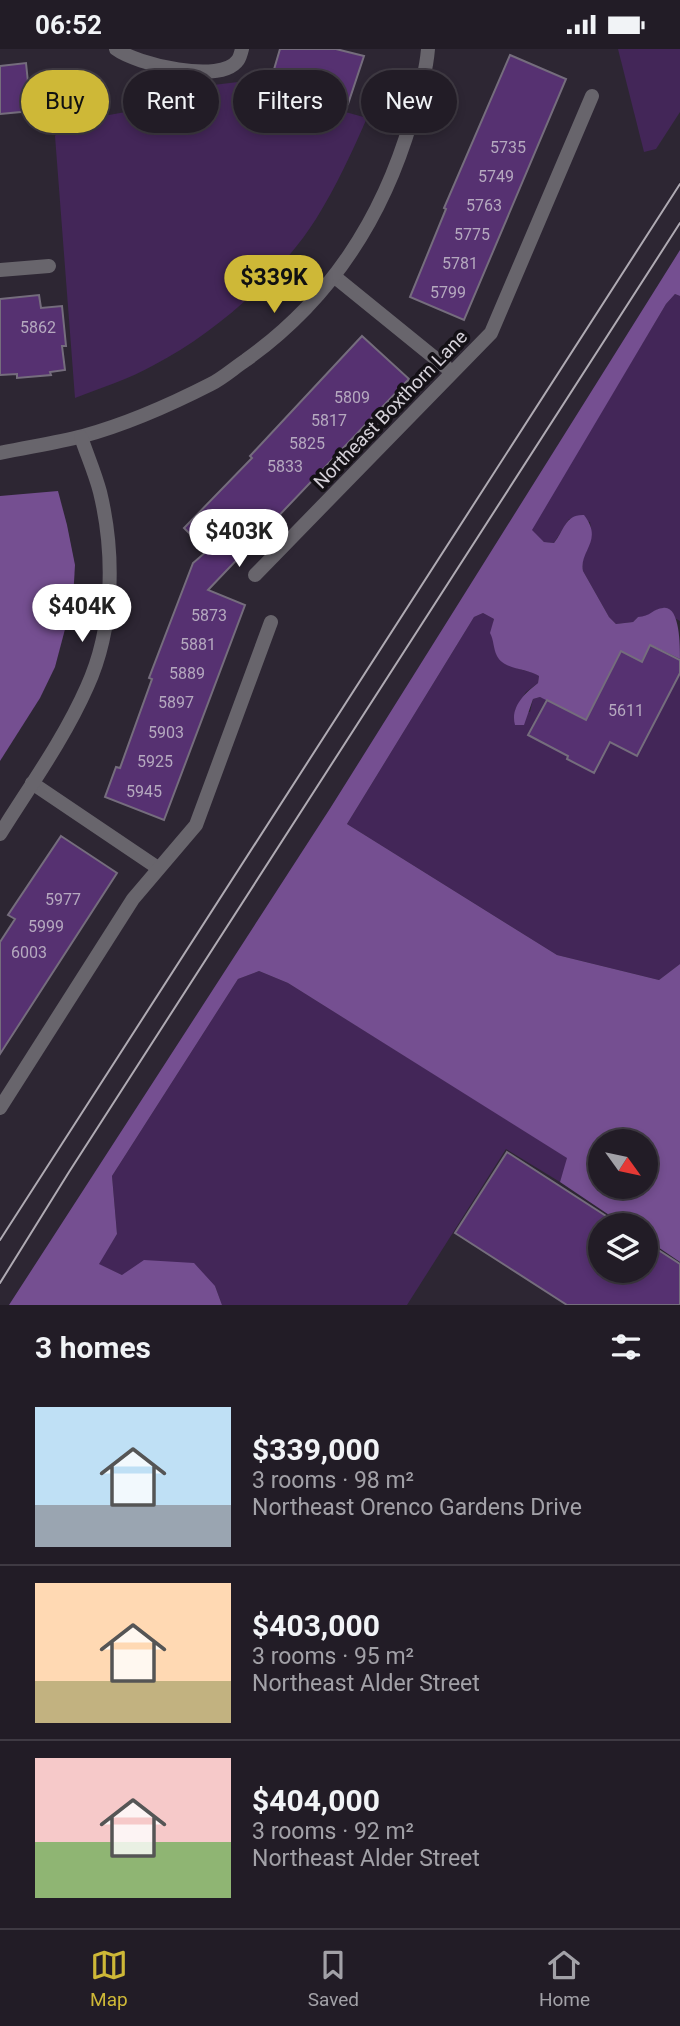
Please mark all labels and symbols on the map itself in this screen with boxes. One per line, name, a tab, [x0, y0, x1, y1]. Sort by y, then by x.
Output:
house number: 5735	[490, 138, 526, 157]
house number: 5749	[478, 167, 514, 186]
house number: 5763	[466, 196, 502, 215]
house number: 5775	[454, 225, 490, 244]
house number: 5781	[442, 254, 478, 273]
pin: $339K	[225, 255, 323, 315]
house number: 5799	[430, 283, 466, 302]
house number: 5862	[20, 318, 56, 337]
street label: Northeast Boxthorn Lane	[309, 325, 472, 493]
house number: 5809	[334, 388, 370, 407]
house number: 5817	[311, 411, 347, 430]
house number: 5825	[289, 434, 325, 453]
house number: 5833	[267, 457, 303, 476]
pin: $403K	[190, 510, 288, 569]
pin: $404K	[33, 585, 131, 644]
house number: 5873	[191, 606, 227, 625]
house number: 5881	[180, 635, 216, 654]
house number: 5889	[169, 664, 205, 683]
house number: 5897	[158, 693, 194, 712]
house number: 5611	[608, 701, 644, 720]
house number: 5903	[148, 723, 184, 742]
house number: 5925	[137, 752, 173, 771]
house number: 5945	[126, 782, 162, 801]
house number: 5977	[45, 890, 81, 909]
house number: 5999	[28, 917, 64, 936]
house number: 6003	[11, 943, 47, 962]
north arrow	[588, 1129, 658, 1199]

